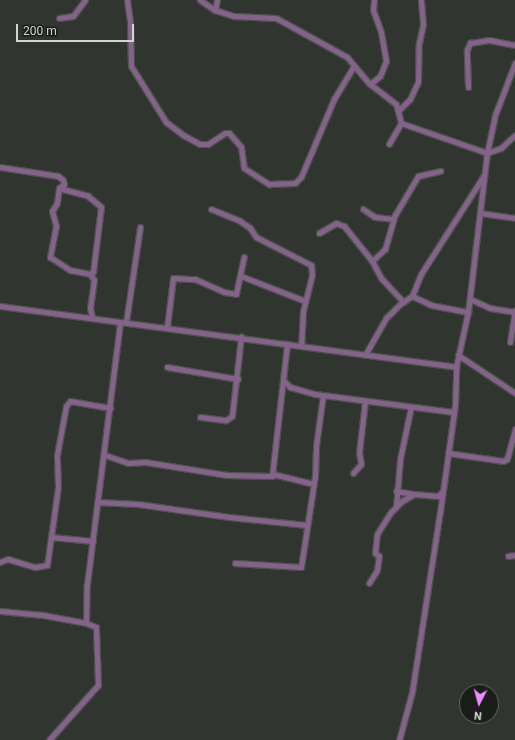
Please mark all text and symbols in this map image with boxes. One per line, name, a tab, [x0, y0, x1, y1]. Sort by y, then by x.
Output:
scale bar	[18, 16, 136, 42]
text: 200 m	[23, 24, 57, 38]
north arrow	[459, 684, 499, 724]
text: N	[473, 709, 482, 722]

